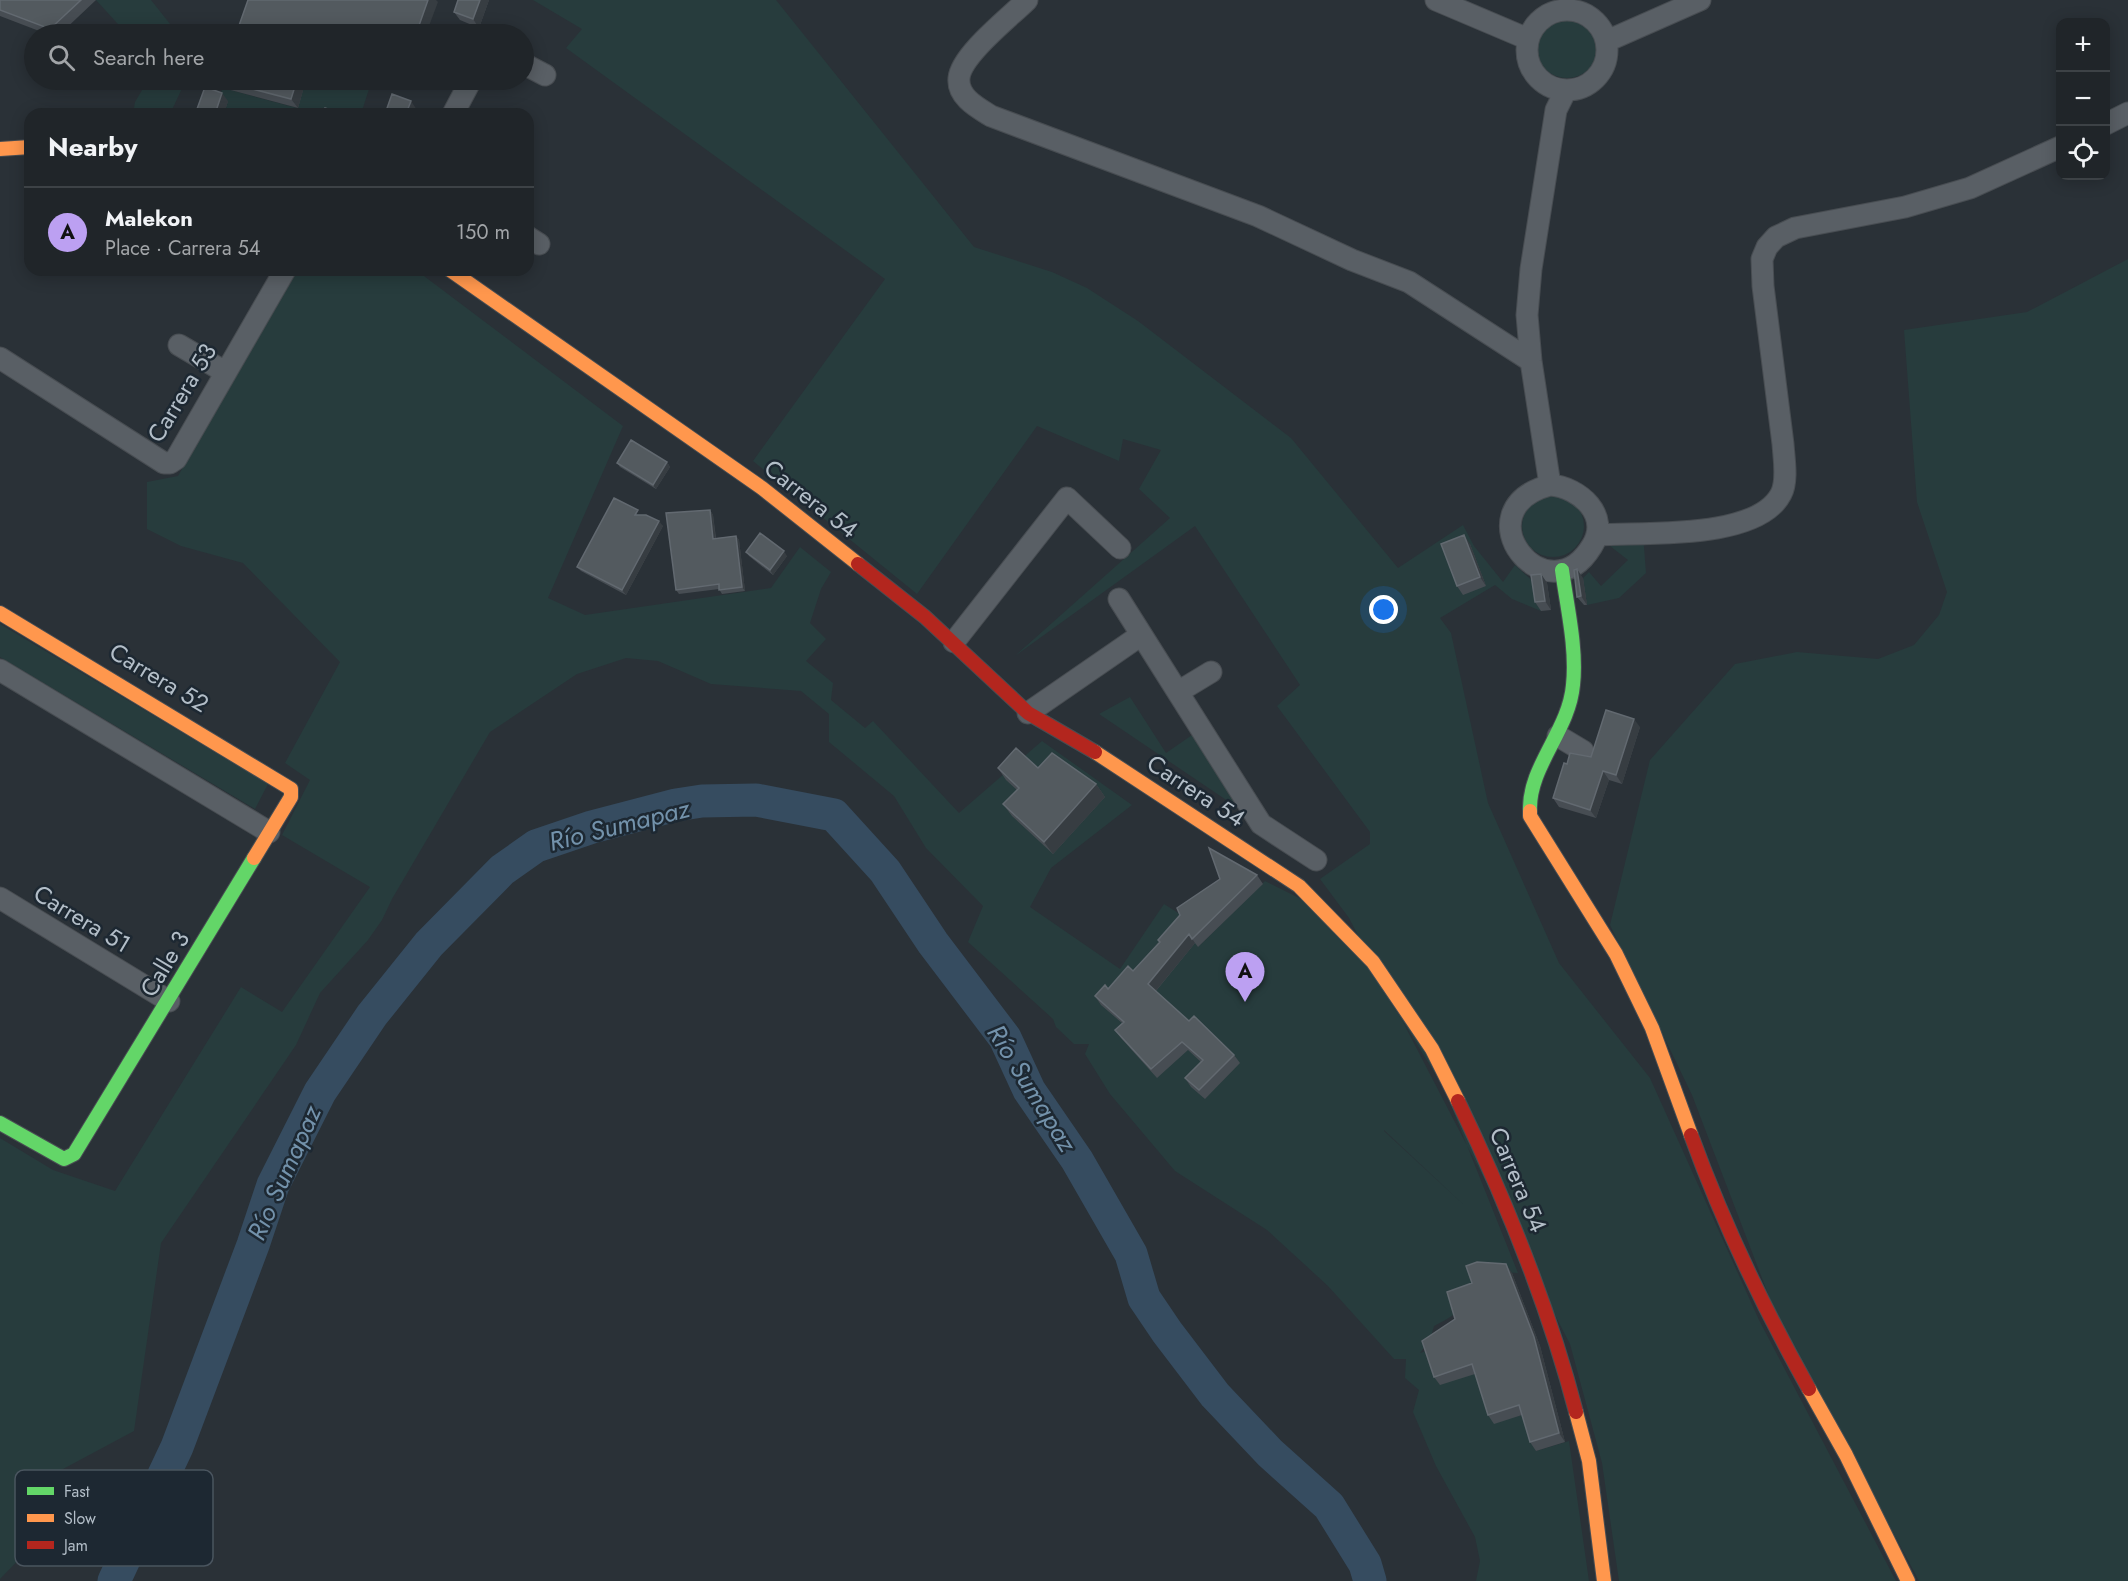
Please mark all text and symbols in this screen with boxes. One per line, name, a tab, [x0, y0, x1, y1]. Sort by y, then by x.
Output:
map controls	[2056, 18, 2110, 180]
button: +	[2056, 18, 2110, 72]
search box	[24, 24, 534, 90]
icon: search	[45, 41, 78, 74]
text: Search here	[93, 41, 204, 73]
button: −	[2056, 72, 2110, 126]
button: locate	[2056, 126, 2110, 180]
text: Nearby	[48, 128, 137, 166]
text: Malekon	[105, 202, 193, 234]
text: A	[60, 218, 75, 247]
text: 150 m	[456, 218, 510, 247]
text: Place · Carrera 54	[105, 234, 261, 263]
street label: Carrera 53	[138, 337, 225, 449]
street label: Carrera 54	[757, 451, 866, 547]
your location	[1369, 595, 1398, 624]
street label: Carrera 52	[103, 634, 216, 721]
street label: Carrera 54	[1140, 746, 1252, 835]
water label: Río Sumapaz	[545, 789, 695, 861]
street label: Carrera 51	[27, 876, 137, 961]
street label: Calle 3	[131, 924, 198, 1003]
pin: A	[1226, 952, 1264, 1002]
water label: Río Sumapaz	[978, 1017, 1087, 1160]
water label: Río Sumapaz	[237, 1098, 331, 1246]
street label: Carrera 54	[1481, 1122, 1556, 1238]
legend	[15, 1470, 213, 1566]
text: Fast	[64, 1480, 90, 1503]
text: Slow	[64, 1507, 96, 1530]
text: Jam	[62, 1534, 88, 1557]

